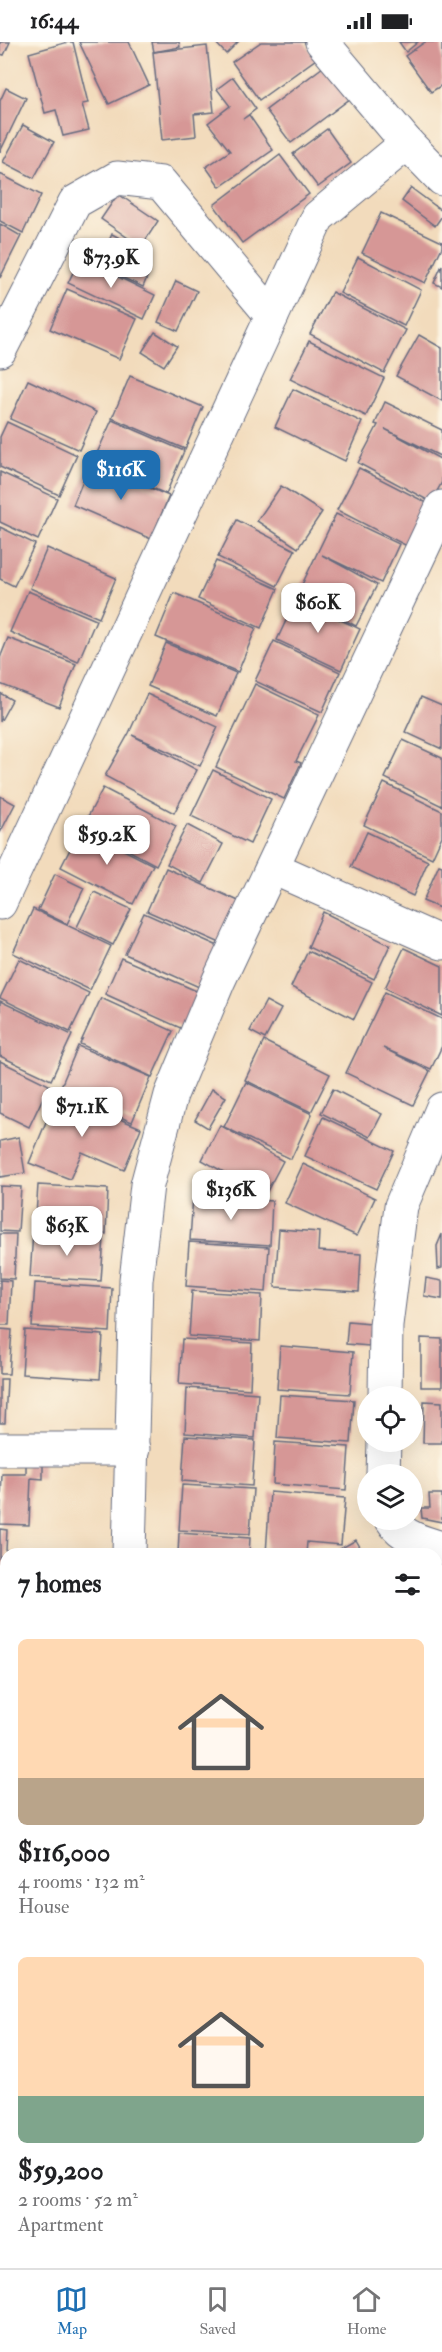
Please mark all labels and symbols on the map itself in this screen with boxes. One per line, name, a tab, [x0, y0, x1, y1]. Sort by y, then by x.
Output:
pin: $73.9K	[62, 238, 160, 289]
pin: $116K	[79, 450, 163, 501]
pin: $60K	[282, 583, 354, 634]
pin: $59.2K	[58, 815, 156, 866]
pin: $71.1K	[33, 1087, 131, 1138]
pin: $136K	[189, 1170, 273, 1221]
pin: $63K	[31, 1206, 103, 1257]

